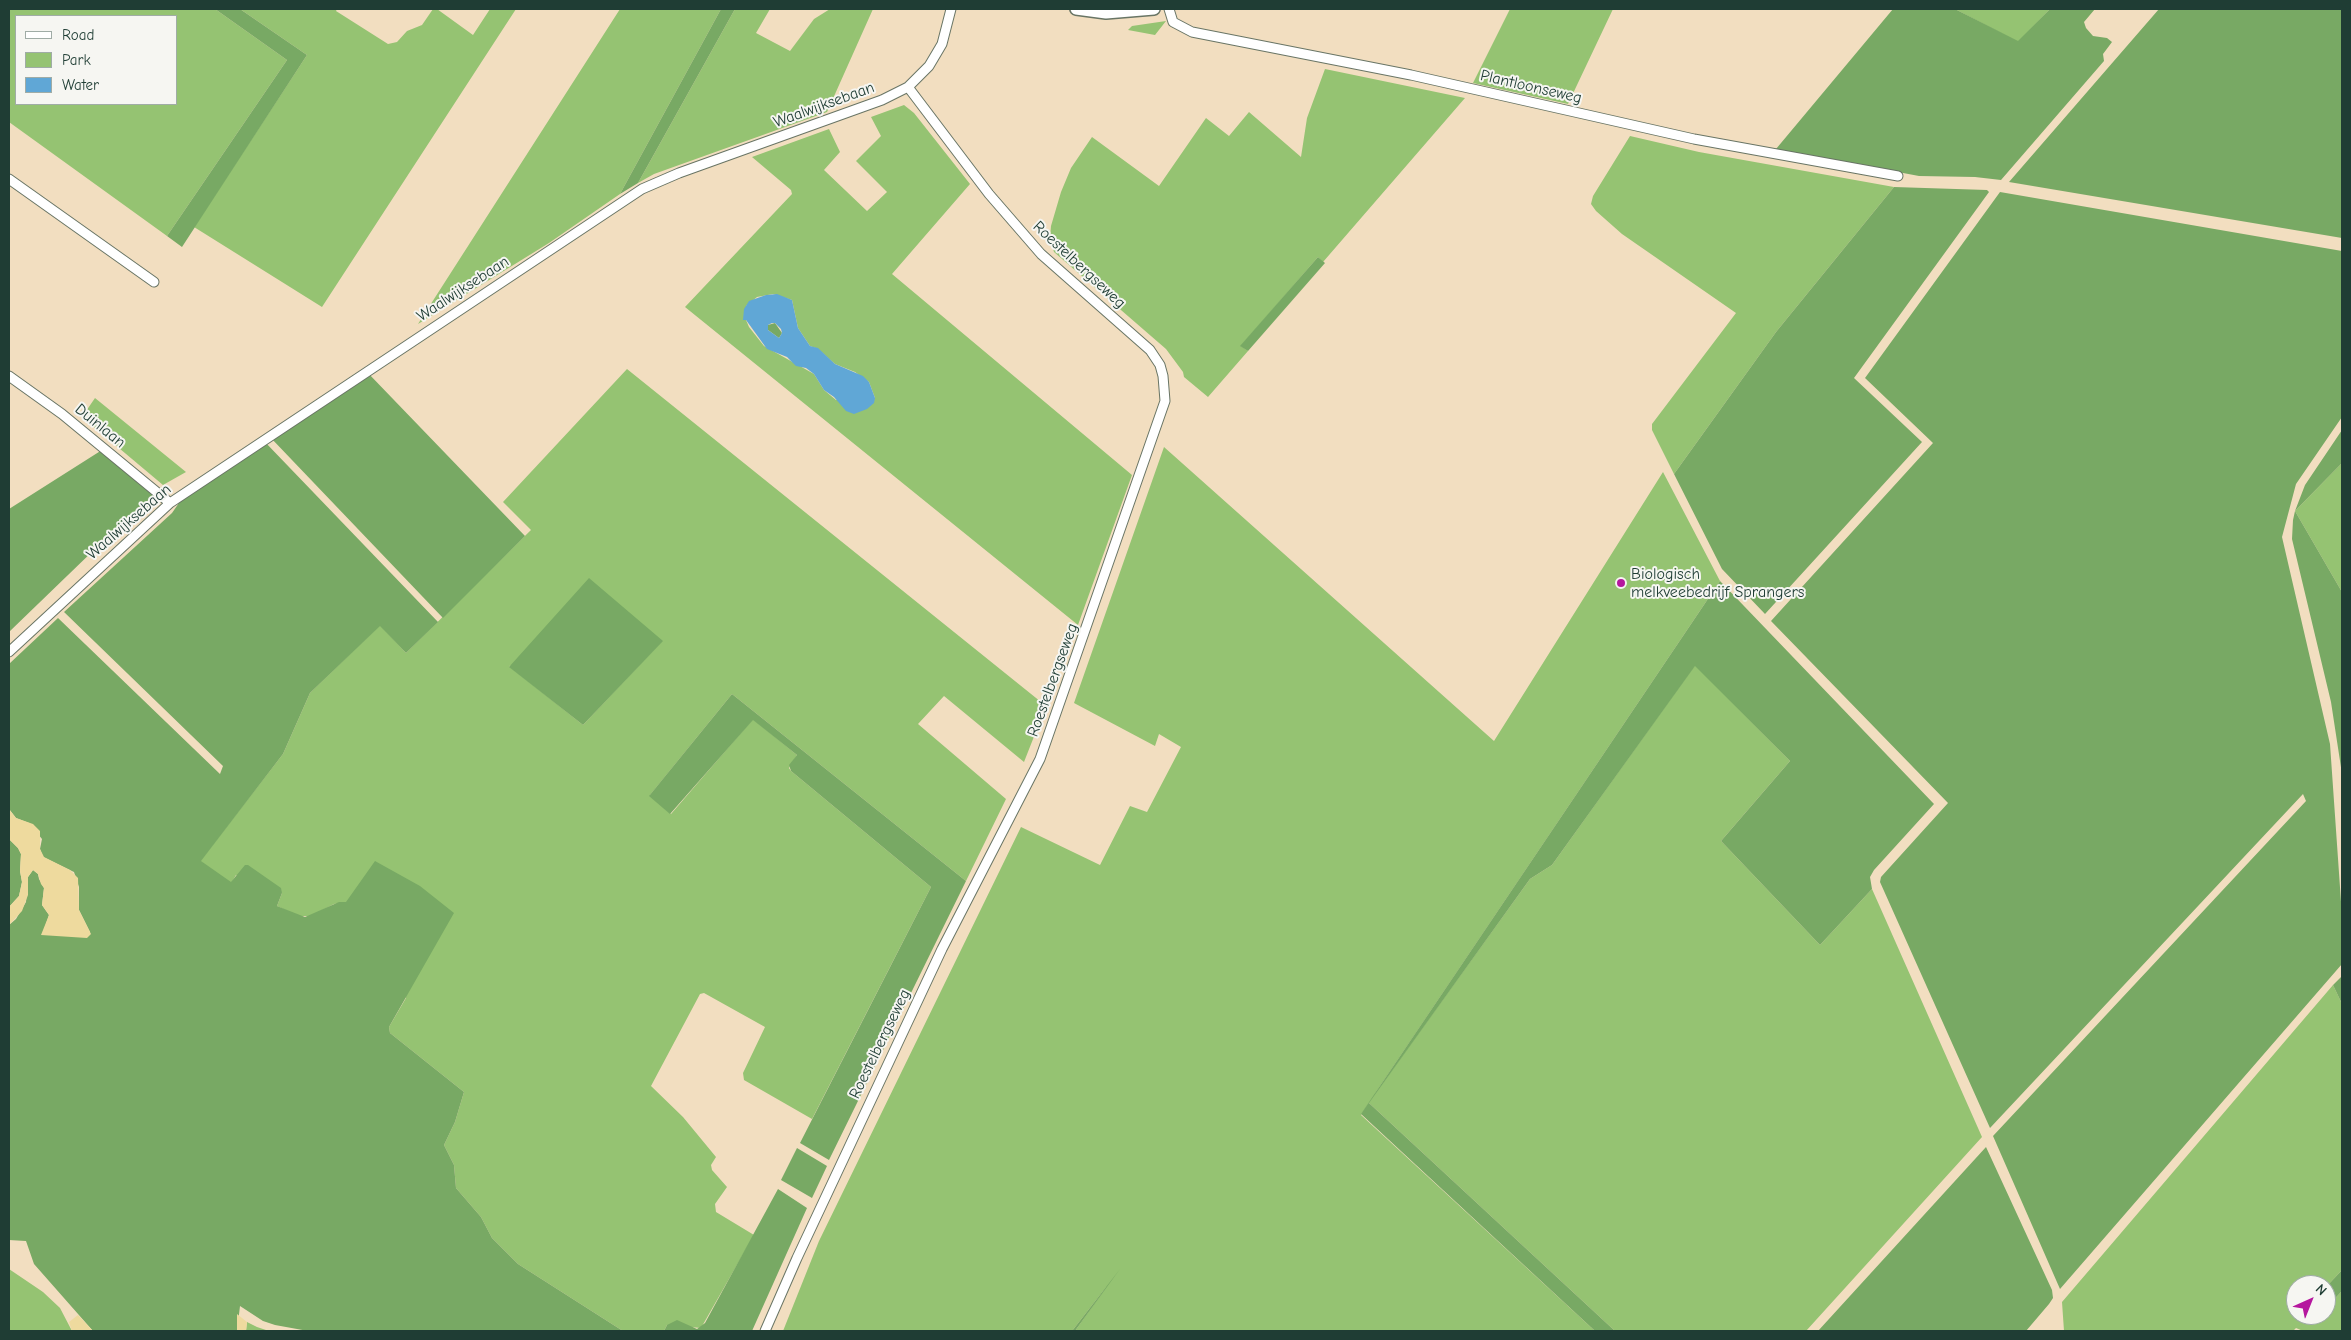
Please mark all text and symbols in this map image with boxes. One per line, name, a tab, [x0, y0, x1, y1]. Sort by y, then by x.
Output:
legend	[15, 15, 178, 105]
text: Road	[62, 26, 94, 44]
text: Park	[62, 51, 91, 69]
street label: Plantloonseweg	[1478, 66, 1584, 108]
text: Water	[62, 76, 99, 94]
street label: Waalwijksebaan	[771, 78, 877, 132]
street label: Roestelbergseweg	[1029, 217, 1129, 313]
street label: Waalwijksebaan	[413, 252, 513, 326]
street label: Duinlaan	[71, 400, 129, 452]
street label: Waalwijksebaan	[83, 480, 175, 564]
place label: Biologisch melkveebedrijf Sprangers	[1631, 564, 1805, 602]
marker: Biologisch melkveebedrijf Sprangers	[1615, 577, 1627, 589]
street label: Roestelbergseweg	[1024, 621, 1082, 739]
street label: Roestelbergseweg	[845, 986, 915, 1102]
north arrow	[2286, 1275, 2336, 1325]
text: N	[2312, 1280, 2330, 1299]

